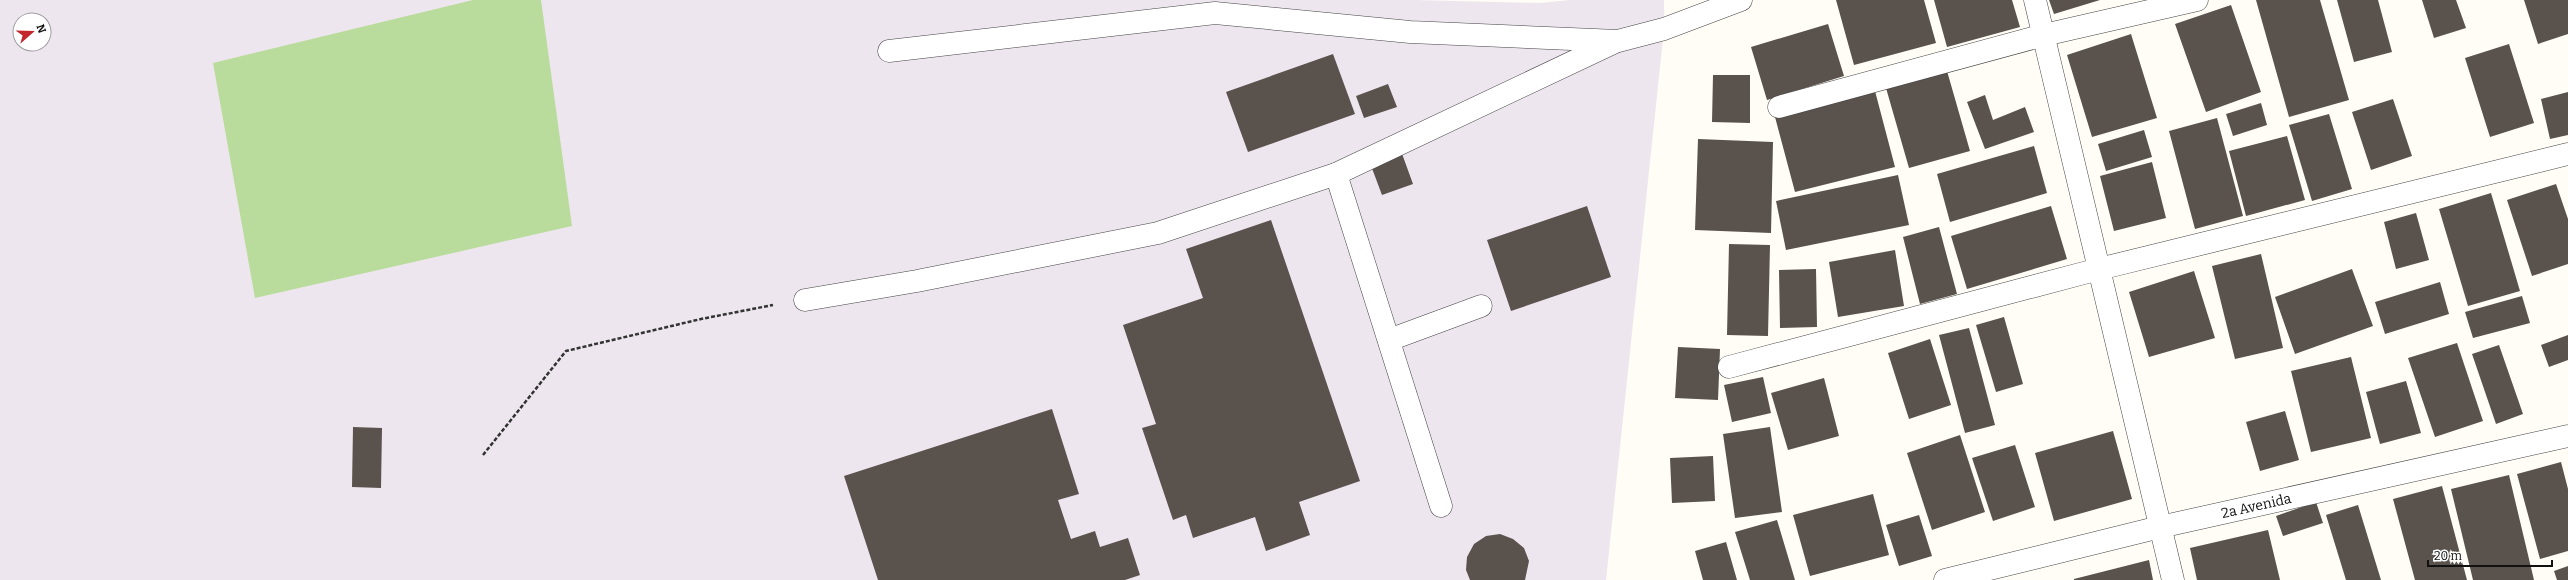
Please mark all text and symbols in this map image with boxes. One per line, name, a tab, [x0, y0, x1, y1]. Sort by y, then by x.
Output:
north arrow	[12, 12, 52, 52]
text: N	[33, 23, 49, 35]
street label: 2a Avenida	[2220, 490, 2293, 522]
scale bar	[2428, 542, 2552, 568]
text: 20 m	[2434, 549, 2463, 563]

